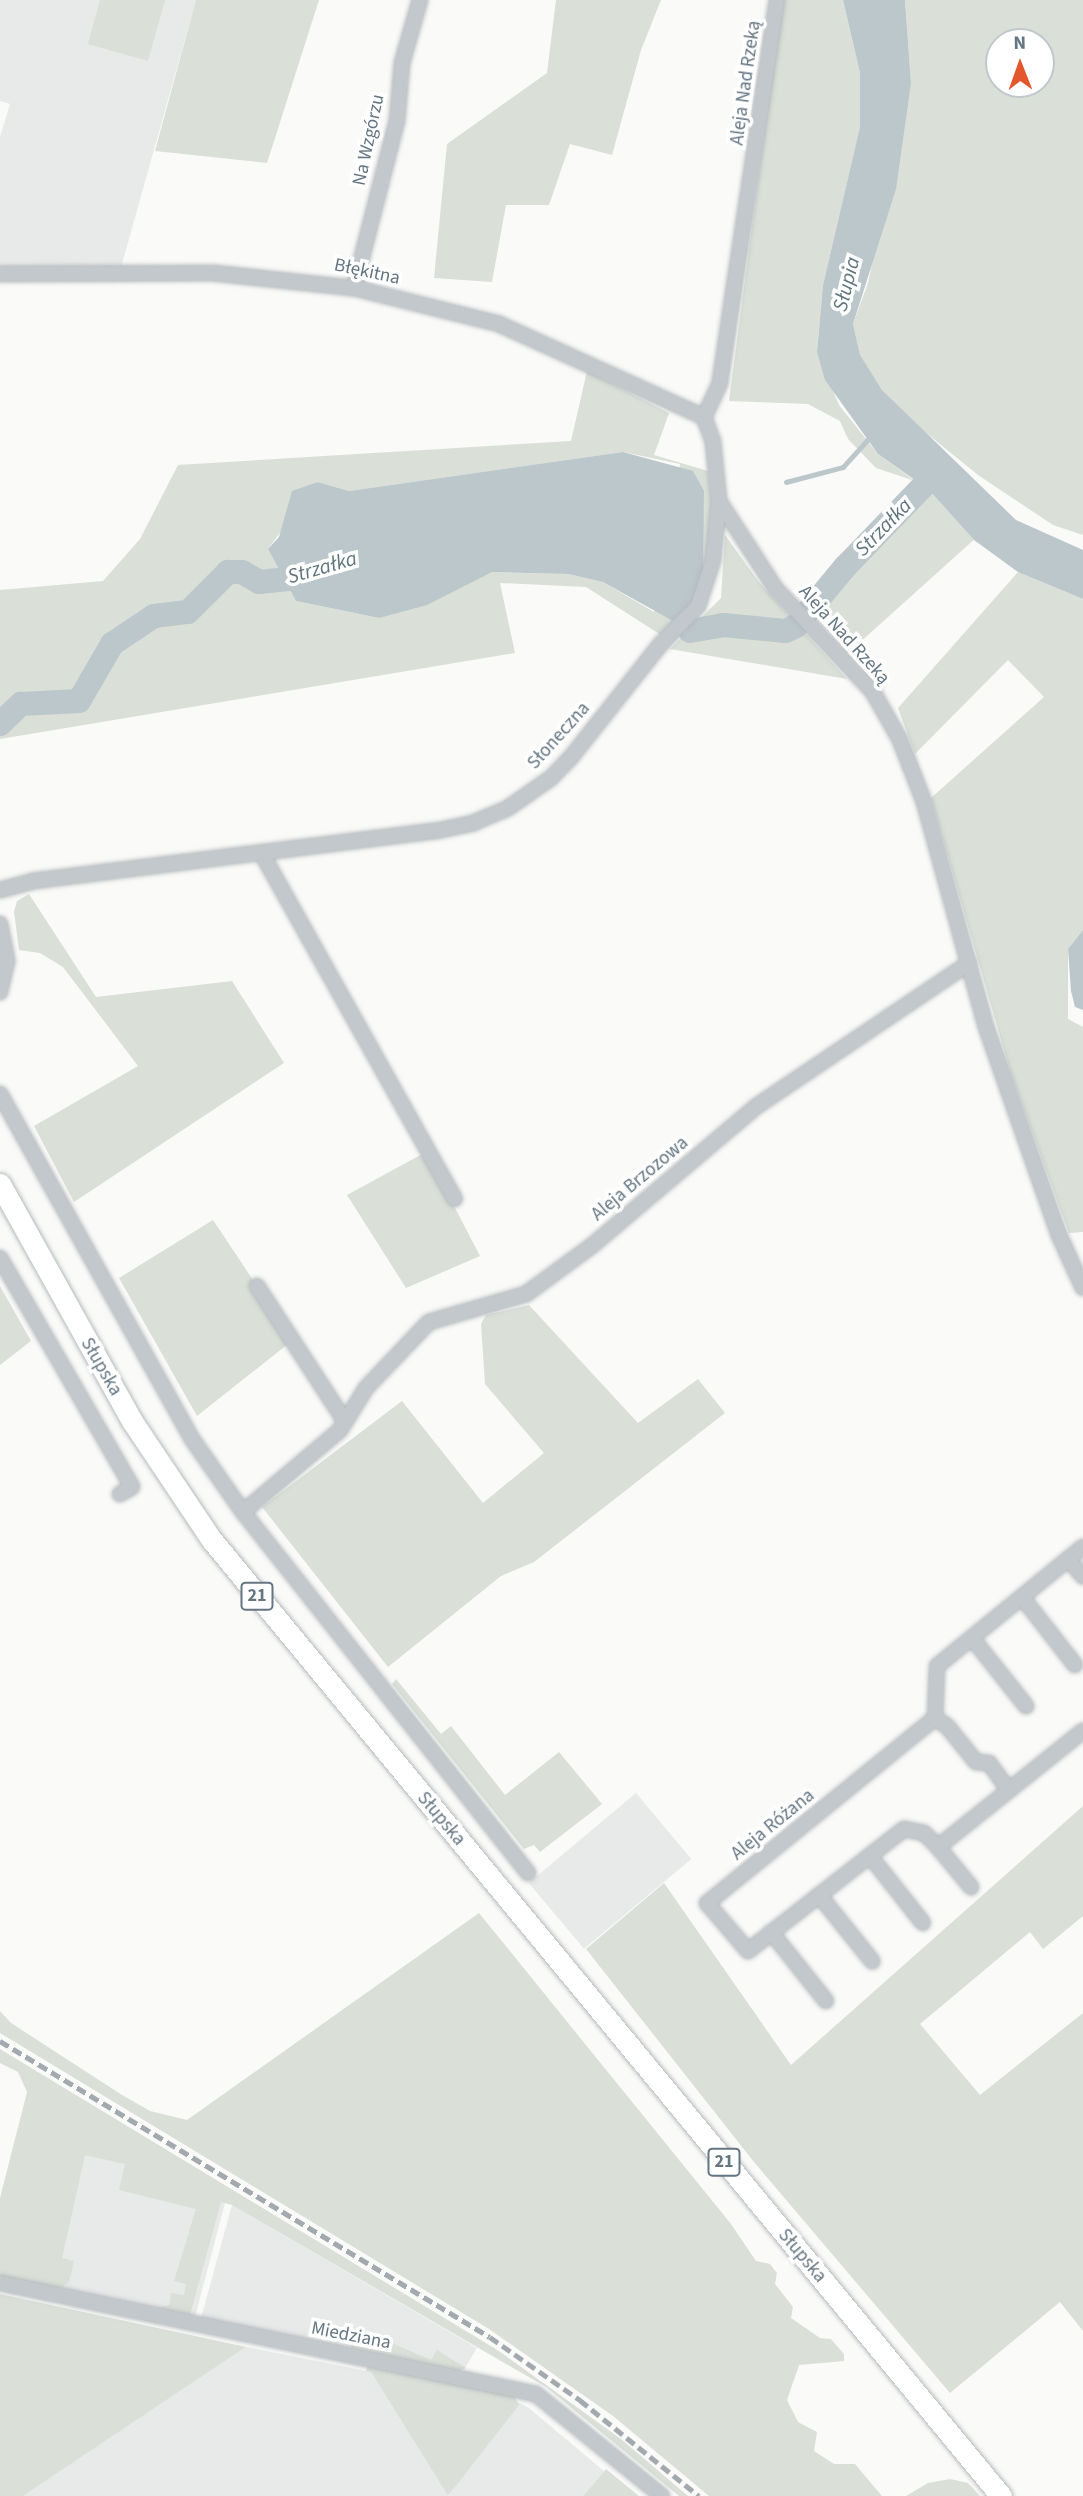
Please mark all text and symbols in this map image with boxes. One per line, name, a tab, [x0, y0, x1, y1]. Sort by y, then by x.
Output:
street label: Aleja Nad Rzeką	[726, 19, 766, 147]
north arrow	[985, 28, 1055, 98]
text: N	[1013, 30, 1026, 57]
street label: Na Wzgórzu	[348, 92, 390, 188]
street label: Błękitna	[332, 254, 402, 290]
water label: Słupia	[827, 254, 865, 314]
water label: Strzałka	[849, 493, 917, 561]
water label: Strzałka	[284, 545, 360, 589]
street label: Aleja Nad Rzeką	[793, 581, 895, 689]
street label: Słoneczna	[523, 698, 595, 774]
street label: Aleja Brzozowa	[587, 1132, 693, 1226]
street label: Słupska	[75, 1334, 127, 1400]
road number: 21	[240, 1582, 274, 1610]
street label: Aleja Różana	[727, 1784, 819, 1866]
street label: Słupska	[412, 1787, 470, 1851]
road number: 21	[706, 2148, 742, 2176]
street label: Słupska	[773, 2224, 831, 2288]
street label: Miedziana	[309, 2317, 393, 2355]

